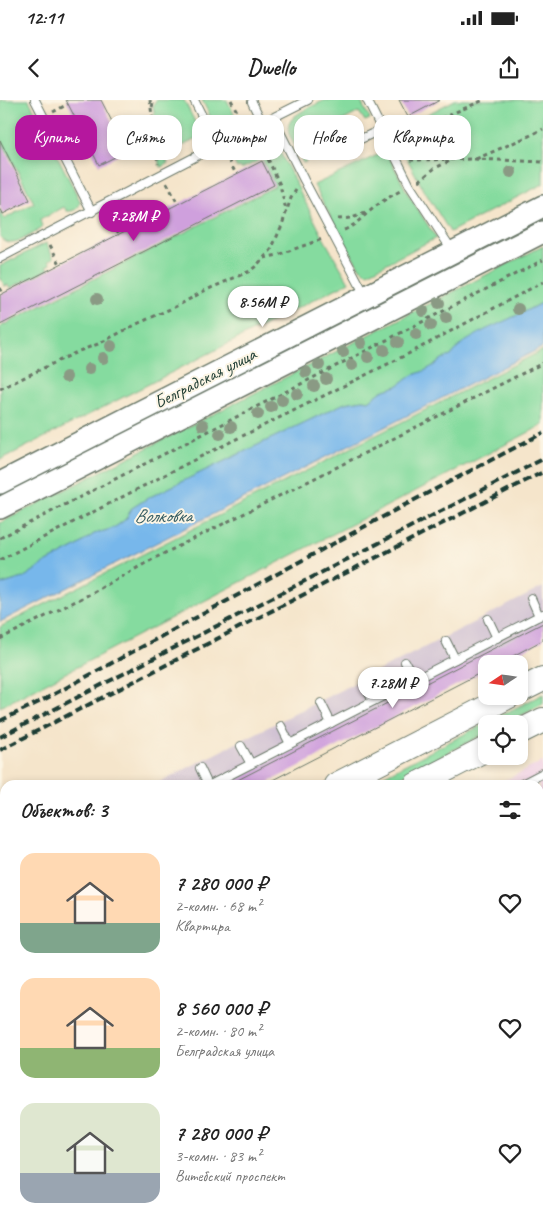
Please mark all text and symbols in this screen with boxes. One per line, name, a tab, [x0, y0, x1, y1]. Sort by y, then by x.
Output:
text: 12:11	[25, 6, 63, 30]
icon: back	[20, 54, 48, 82]
text: Dwello	[248, 54, 295, 82]
icon: share	[495, 54, 523, 82]
chip: Купить	[15, 115, 97, 160]
chip: Снять	[107, 115, 182, 160]
chip: Фильтры	[192, 115, 284, 160]
chip: Новое	[294, 115, 364, 160]
chip: Квартира	[374, 115, 471, 160]
pin: 7.28M ₽	[88, 200, 180, 242]
text: 7.28M ₽	[110, 206, 158, 226]
pin: 8.56M ₽	[217, 286, 309, 328]
text: 8.56M ₽	[239, 292, 287, 312]
street label: Белградская улица	[150, 342, 261, 413]
water label: Волковка	[134, 504, 194, 528]
north arrow	[478, 655, 528, 705]
map controls	[478, 655, 528, 765]
pin: 7.28M ₽	[347, 666, 439, 709]
text: 7.28M ₽	[369, 673, 417, 693]
button: locate	[478, 715, 528, 765]
icon: filters	[496, 796, 524, 824]
text: Объектов: 3	[20, 797, 108, 823]
text: 7 280 000 ₽	[175, 870, 267, 896]
icon: home	[60, 873, 120, 933]
icon: heart	[496, 889, 524, 917]
text: 2-комн. · 68 m²	[175, 896, 261, 916]
text: Квартира	[175, 916, 230, 936]
text: 8 560 000 ₽	[175, 995, 267, 1021]
icon: home	[60, 998, 120, 1058]
icon: heart	[496, 1014, 524, 1042]
text: 2-комн. · 80 m²	[175, 1021, 261, 1041]
text: Белградская улица	[175, 1041, 274, 1061]
text: 7 280 000 ₽	[175, 1120, 267, 1146]
icon: home	[60, 1123, 120, 1183]
icon: heart	[496, 1139, 524, 1167]
text: 3-комн. · 83 m²	[175, 1146, 261, 1166]
text: Витебский проспект	[175, 1166, 285, 1186]

